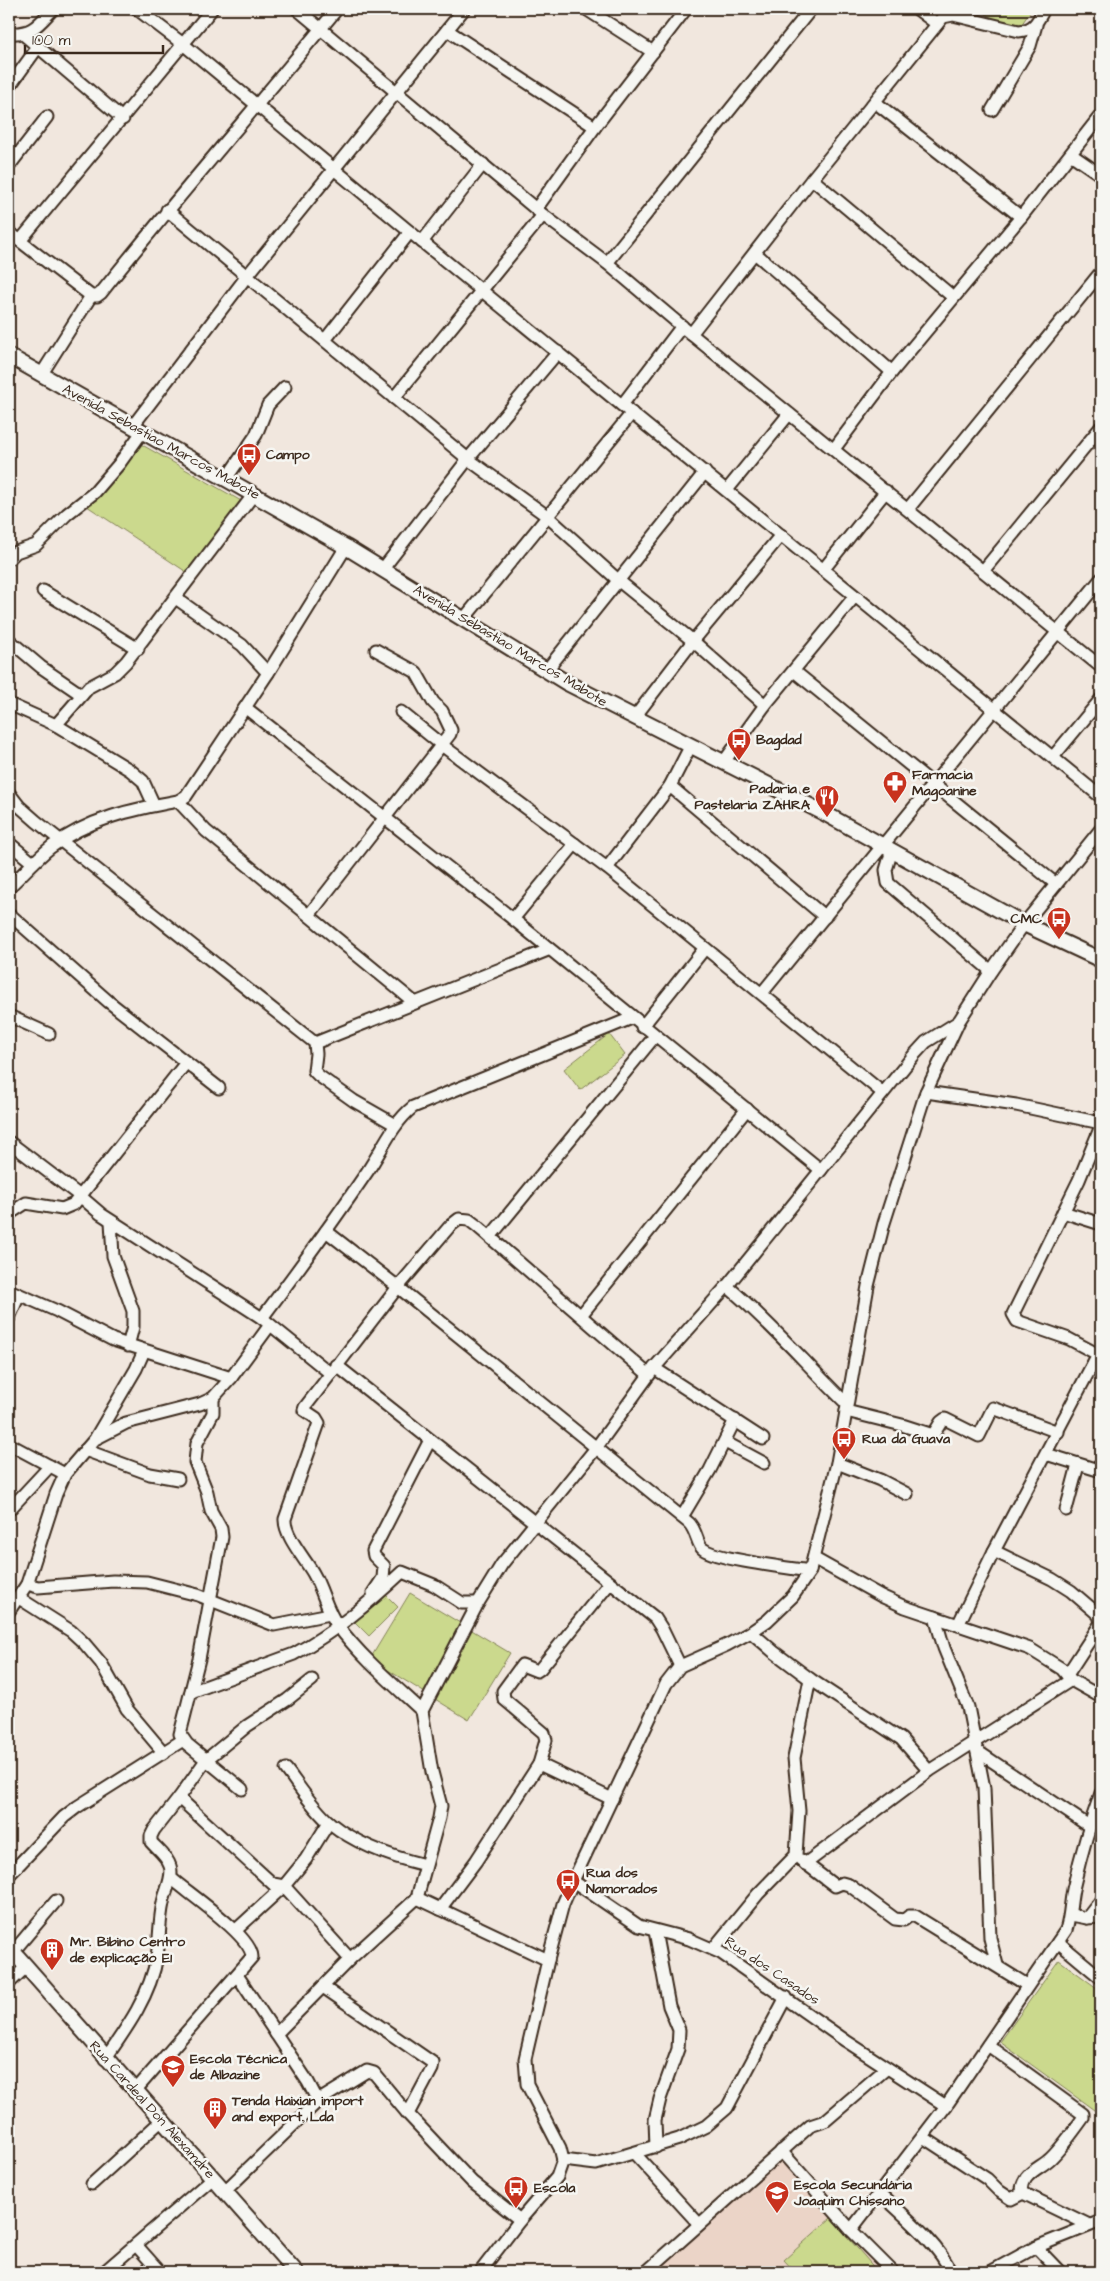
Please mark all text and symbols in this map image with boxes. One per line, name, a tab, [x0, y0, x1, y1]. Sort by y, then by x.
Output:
scale bar	[25, 22, 162, 54]
text: 100 m	[32, 30, 71, 51]
street label: Avenida Sebastiao Marcos Mabote	[59, 379, 264, 505]
bus stop icon: Campo	[236, 442, 262, 476]
place label: Campo	[266, 445, 310, 465]
street label: Avenida Sebastiao Marcos Mabote	[409, 580, 611, 712]
bus stop icon: Bagdad	[726, 727, 752, 761]
place label: Bagdad	[756, 730, 803, 751]
place label: Farmacia Magoanine	[912, 765, 977, 802]
pharmacy icon: Farmacia Magoanine	[882, 770, 908, 804]
place label: Padaria e Pastelaria ZAHRA	[694, 779, 811, 815]
restaurant icon: Padaria e Pastelaria ZAHRA	[814, 784, 840, 818]
bus stop icon: CMC	[1046, 906, 1072, 940]
place label: CMC	[1011, 909, 1042, 929]
bus stop icon: Rua da Guava	[831, 1426, 857, 1460]
place label: Rua da Guava	[862, 1429, 951, 1449]
place label: Rua dos Namorados	[586, 1863, 658, 1899]
bus stop icon: Rua dos Namorados	[555, 1868, 581, 1902]
place label: Mr. Bibino Centro de explicação E1	[69, 1932, 185, 1968]
street label: Rua dos Casados	[720, 1932, 824, 2010]
building icon: Mr. Bibino Centro de explicação E1	[39, 1937, 65, 1971]
street label: Rua Cardeal Don Alexamdre	[84, 2037, 220, 2184]
place label: Escola Técnica de Albazine	[189, 2049, 288, 2085]
school or university icon: Escola Técnica de Albazine	[160, 2054, 186, 2088]
place label: Tenda Haixian import and export. Lda	[231, 2091, 364, 2127]
building icon: Tenda Haixian import and export. Lda	[202, 2096, 228, 2130]
bus stop icon: Escola	[503, 2175, 529, 2209]
place label: Escola Secundária Joaquim Chissano	[793, 2175, 913, 2211]
place label: Escola	[534, 2178, 576, 2198]
school or university icon: Escola Secundária Joaquim Chissano	[764, 2180, 790, 2214]

